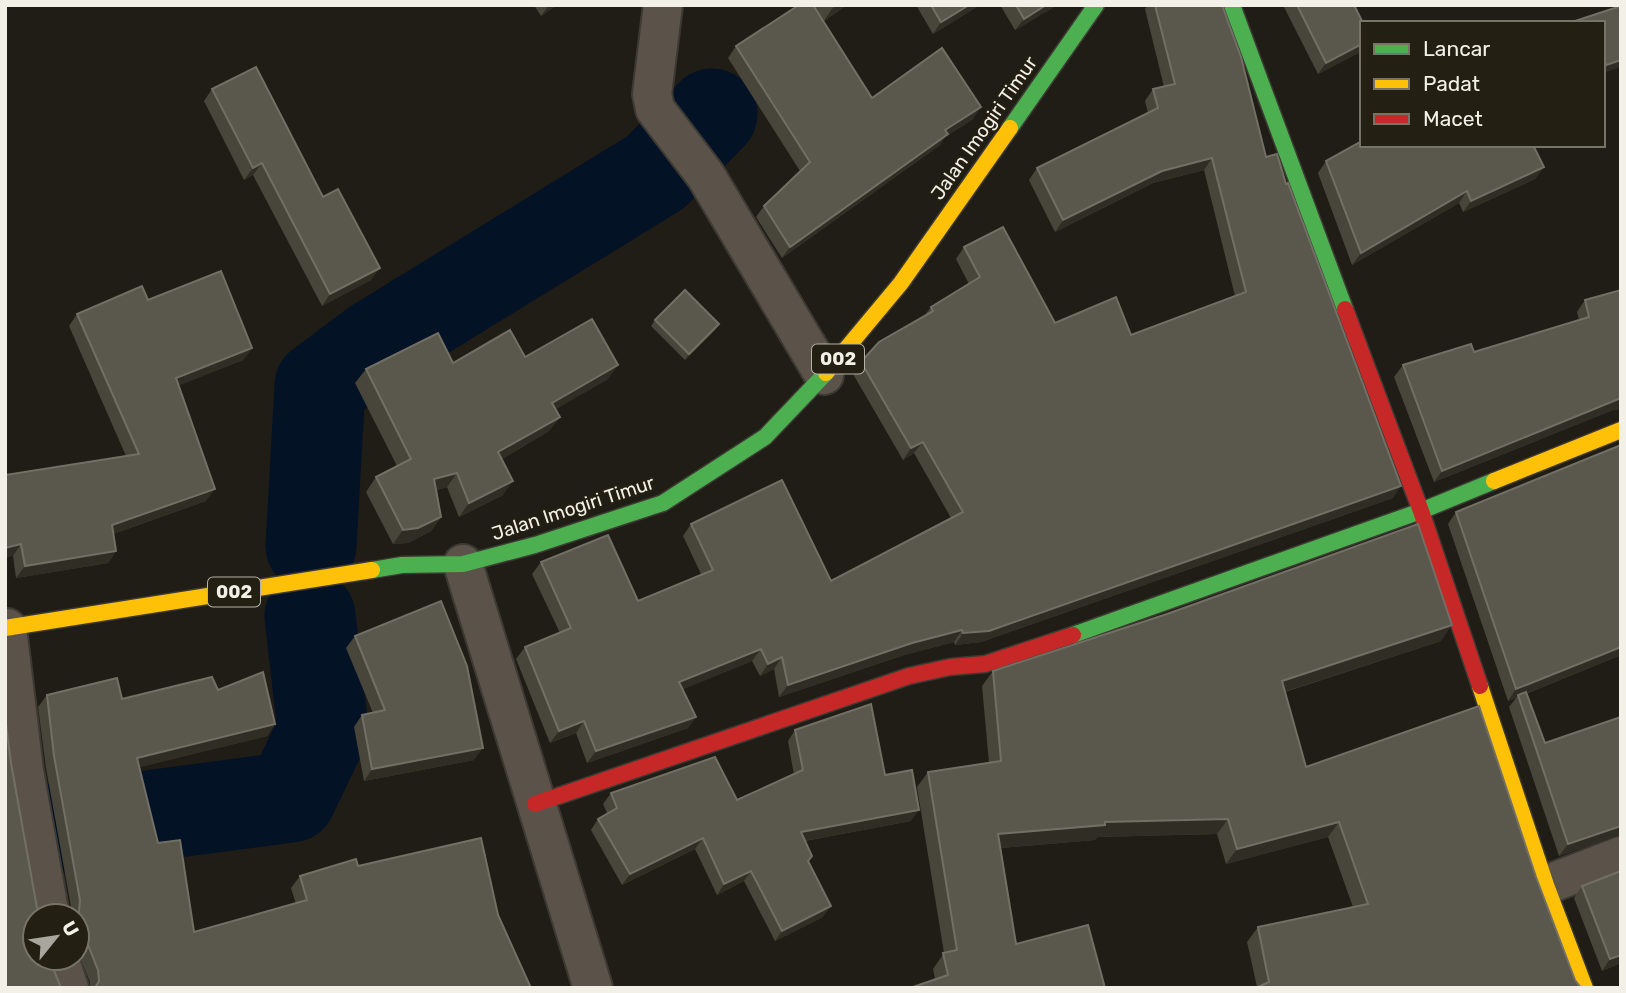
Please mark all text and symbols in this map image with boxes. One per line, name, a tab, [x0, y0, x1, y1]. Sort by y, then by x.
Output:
legend	[1360, 21, 1605, 147]
text: Lancar	[1423, 36, 1490, 61]
street label: Jalan Imogiri Timur	[926, 51, 1043, 204]
text: Padat	[1423, 71, 1480, 96]
text: Macet	[1423, 106, 1483, 131]
road number: 002	[812, 344, 864, 374]
street label: Jalan Imogiri Timur	[489, 471, 658, 545]
road number: 002	[208, 578, 260, 606]
north arrow	[21, 902, 91, 972]
text: U	[57, 917, 84, 940]

